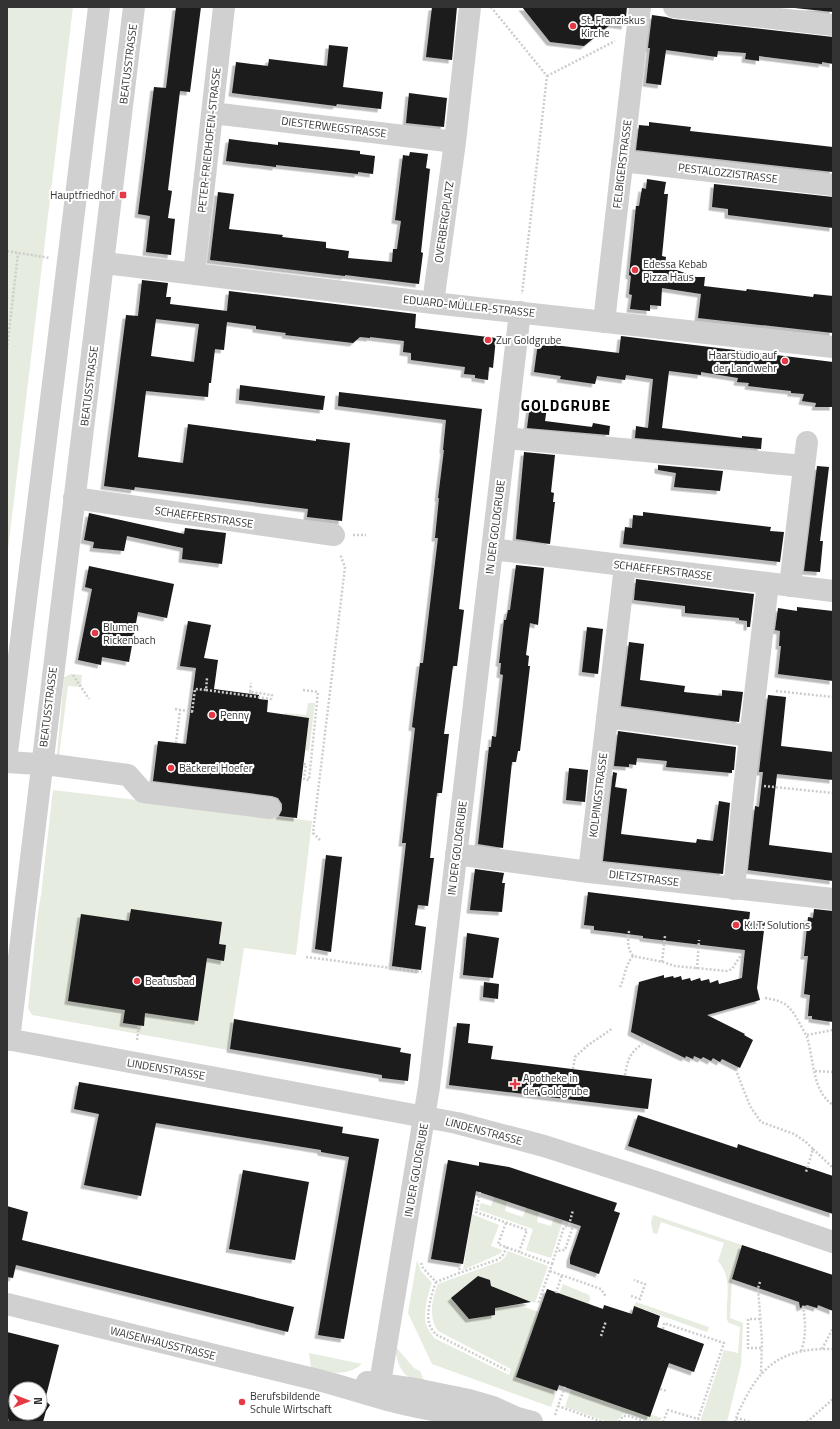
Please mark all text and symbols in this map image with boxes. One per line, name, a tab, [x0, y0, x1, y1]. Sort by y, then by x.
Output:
place label: St. Franziskus Kirche	[581, 12, 645, 41]
marker: St. Franziskus Kirche	[568, 21, 578, 31]
street label: BEATUSSTRASSE	[115, 23, 141, 105]
street label: PETER-FRIEDHOFEN-STRASSE	[193, 67, 225, 213]
street label: DIESTERWEGSTRASSE	[280, 113, 388, 141]
street label: FELBIGERSTRASSE	[609, 119, 635, 209]
street label: PESTALOZZISTRASSE	[677, 159, 779, 187]
street label: OVERBERGPLATZ	[430, 180, 458, 264]
place label: Hauptfriedhof	[50, 187, 115, 203]
marker: Hauptfriedhof	[118, 190, 128, 200]
place label: Edessa Kebab Pizza Haus	[643, 256, 707, 285]
marker: Edessa Kebab Pizza Haus	[630, 265, 640, 275]
street label: EDUARD-MÜLLER-STRASSE	[402, 291, 536, 321]
place label: Zur Goldgrube	[496, 332, 562, 348]
marker: Zur Goldgrube	[483, 335, 493, 345]
street label: BEATUSSTRASSE	[76, 345, 102, 427]
place label: Haarstudio auf der Landwehr	[708, 347, 777, 376]
marker: Haarstudio auf der Landwehr	[780, 356, 790, 366]
district label: GOLDGRUBE	[521, 394, 611, 417]
street label: IN DER GOLDGRUBE	[481, 479, 509, 575]
street label: SCHAEFFERSTRASSE	[154, 502, 254, 532]
street label: SCHAEFFERSTRASSE	[613, 556, 713, 584]
place label: Blumen Rickenbach	[103, 619, 156, 648]
marker: Blumen Rickenbach	[90, 628, 100, 638]
street label: BEATUSSTRASSE	[35, 666, 61, 748]
place label: Penny	[220, 707, 250, 723]
marker: Penny	[207, 710, 217, 720]
street label: KOLPINGSTRASSE	[585, 752, 611, 838]
place label: Bäckerei Hoefer	[179, 760, 253, 776]
marker: Bäckerei Hoefer	[166, 763, 176, 773]
street label: IN DER GOLDGRUBE	[443, 800, 471, 896]
street label: DIETZSTRASSE	[608, 866, 680, 890]
place label: K.I.T. Solutions	[744, 917, 810, 933]
marker: K.I.T. Solutions	[731, 920, 741, 930]
place label: Beatusbad	[145, 973, 195, 989]
marker: Beatusbad	[132, 976, 142, 986]
street label: LINDENSTRASSE	[126, 1054, 206, 1084]
place label: Apotheke in der Goldgrube	[523, 1070, 589, 1099]
marker: Apotheke in der Goldgrube	[510, 1079, 520, 1089]
street label: LINDENSTRASSE	[444, 1113, 524, 1149]
street label: IN DER GOLDGRUBE	[400, 1122, 432, 1218]
street label: WAISENHAUSSTRASSE	[109, 1322, 217, 1364]
north arrow	[8, 1381, 48, 1421]
place label: Berufsbildende Schule Wirtschaft	[250, 1388, 332, 1417]
text: N	[30, 1397, 46, 1405]
marker: Berufsbildende Schule Wirtschaft	[237, 1397, 247, 1407]

